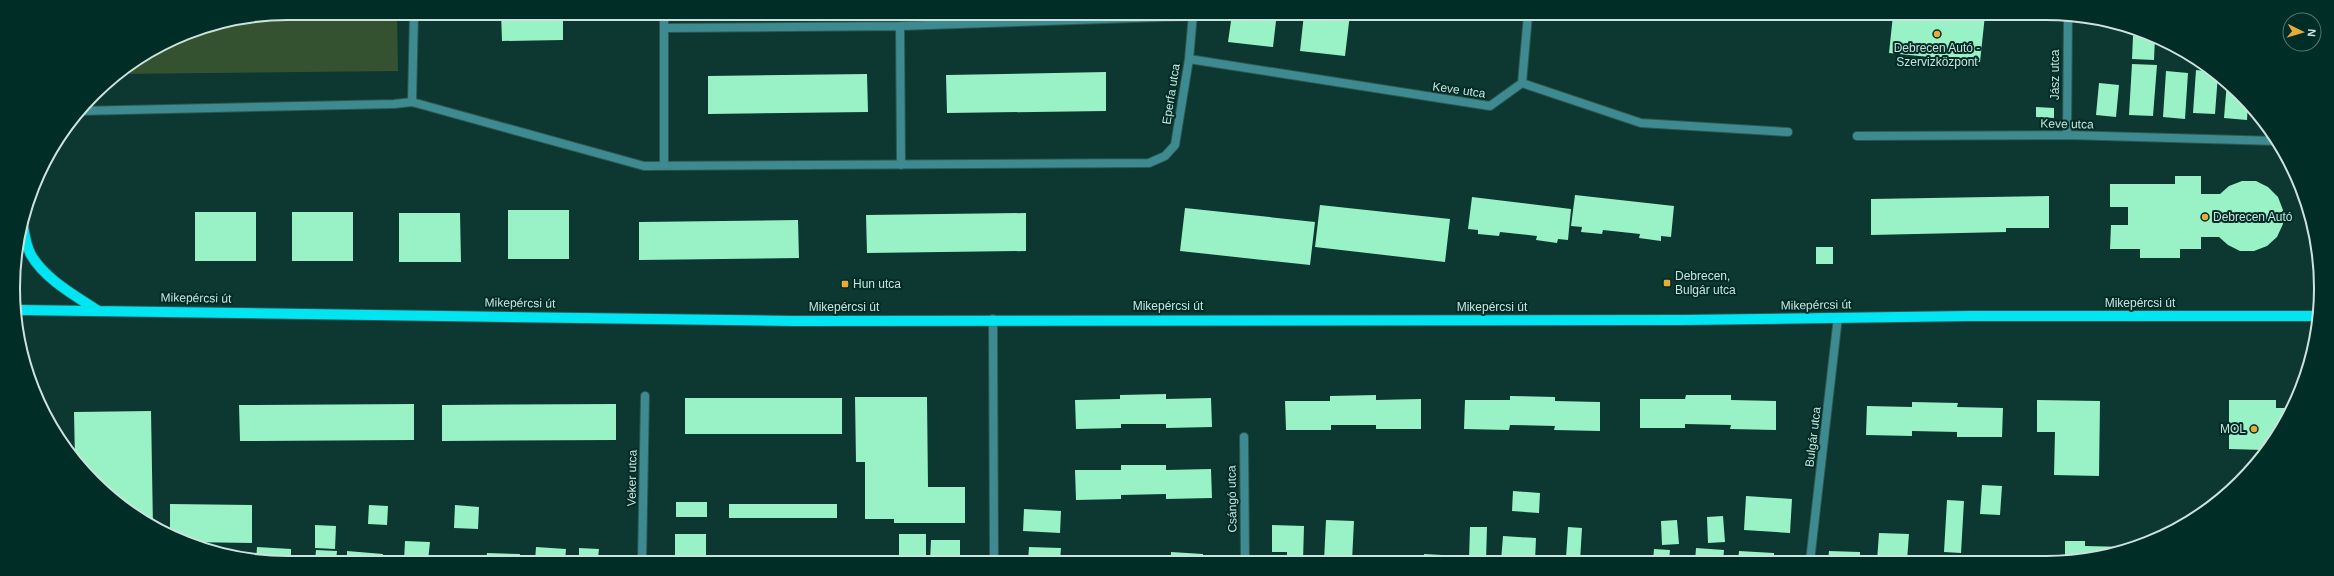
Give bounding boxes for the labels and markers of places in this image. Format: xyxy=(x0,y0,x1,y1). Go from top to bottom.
marker: Debrecen Autó - Szervizközpont xyxy=(1932,29,1942,39)
place label: Debrecen Autó - Szervizközpont xyxy=(1894,41,1980,69)
place label: Debrecen Autó xyxy=(2213,210,2293,224)
marker: Debrecen Autó xyxy=(2200,212,2210,222)
place label: Debrecen, Bulgár utca xyxy=(1675,269,1736,297)
place label: Hun utca xyxy=(853,277,901,291)
marker: Debrecen, Bulgár utca xyxy=(1662,278,1672,288)
marker: Hun utca xyxy=(840,279,850,289)
place label: MOL xyxy=(2220,422,2246,436)
marker: MOL xyxy=(2249,424,2259,434)

